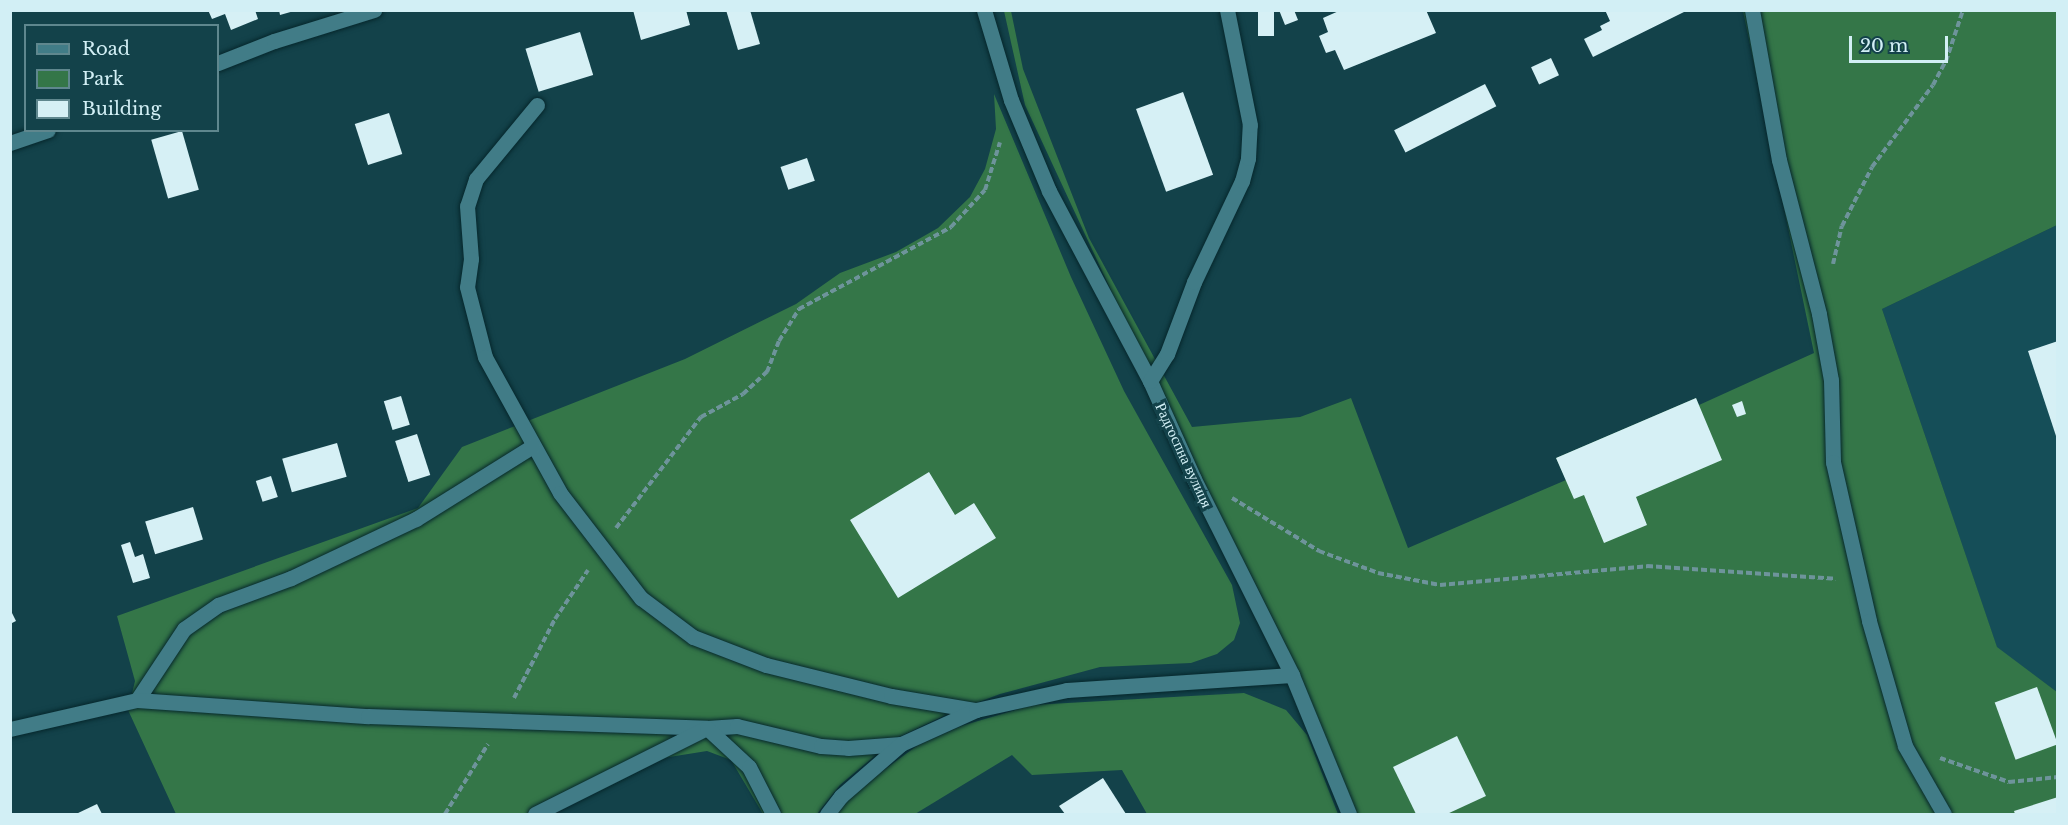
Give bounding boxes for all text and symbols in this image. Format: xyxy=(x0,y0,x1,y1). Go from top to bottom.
legend xyxy=(24,24,219,132)
scale bar xyxy=(1852,24,1951,62)
text: 20 m xyxy=(1860,35,1908,57)
text: Road xyxy=(82,38,130,60)
text: Park xyxy=(82,68,124,90)
text: Building xyxy=(82,98,161,120)
street label: Радгоспна вулиця xyxy=(1152,400,1216,510)

